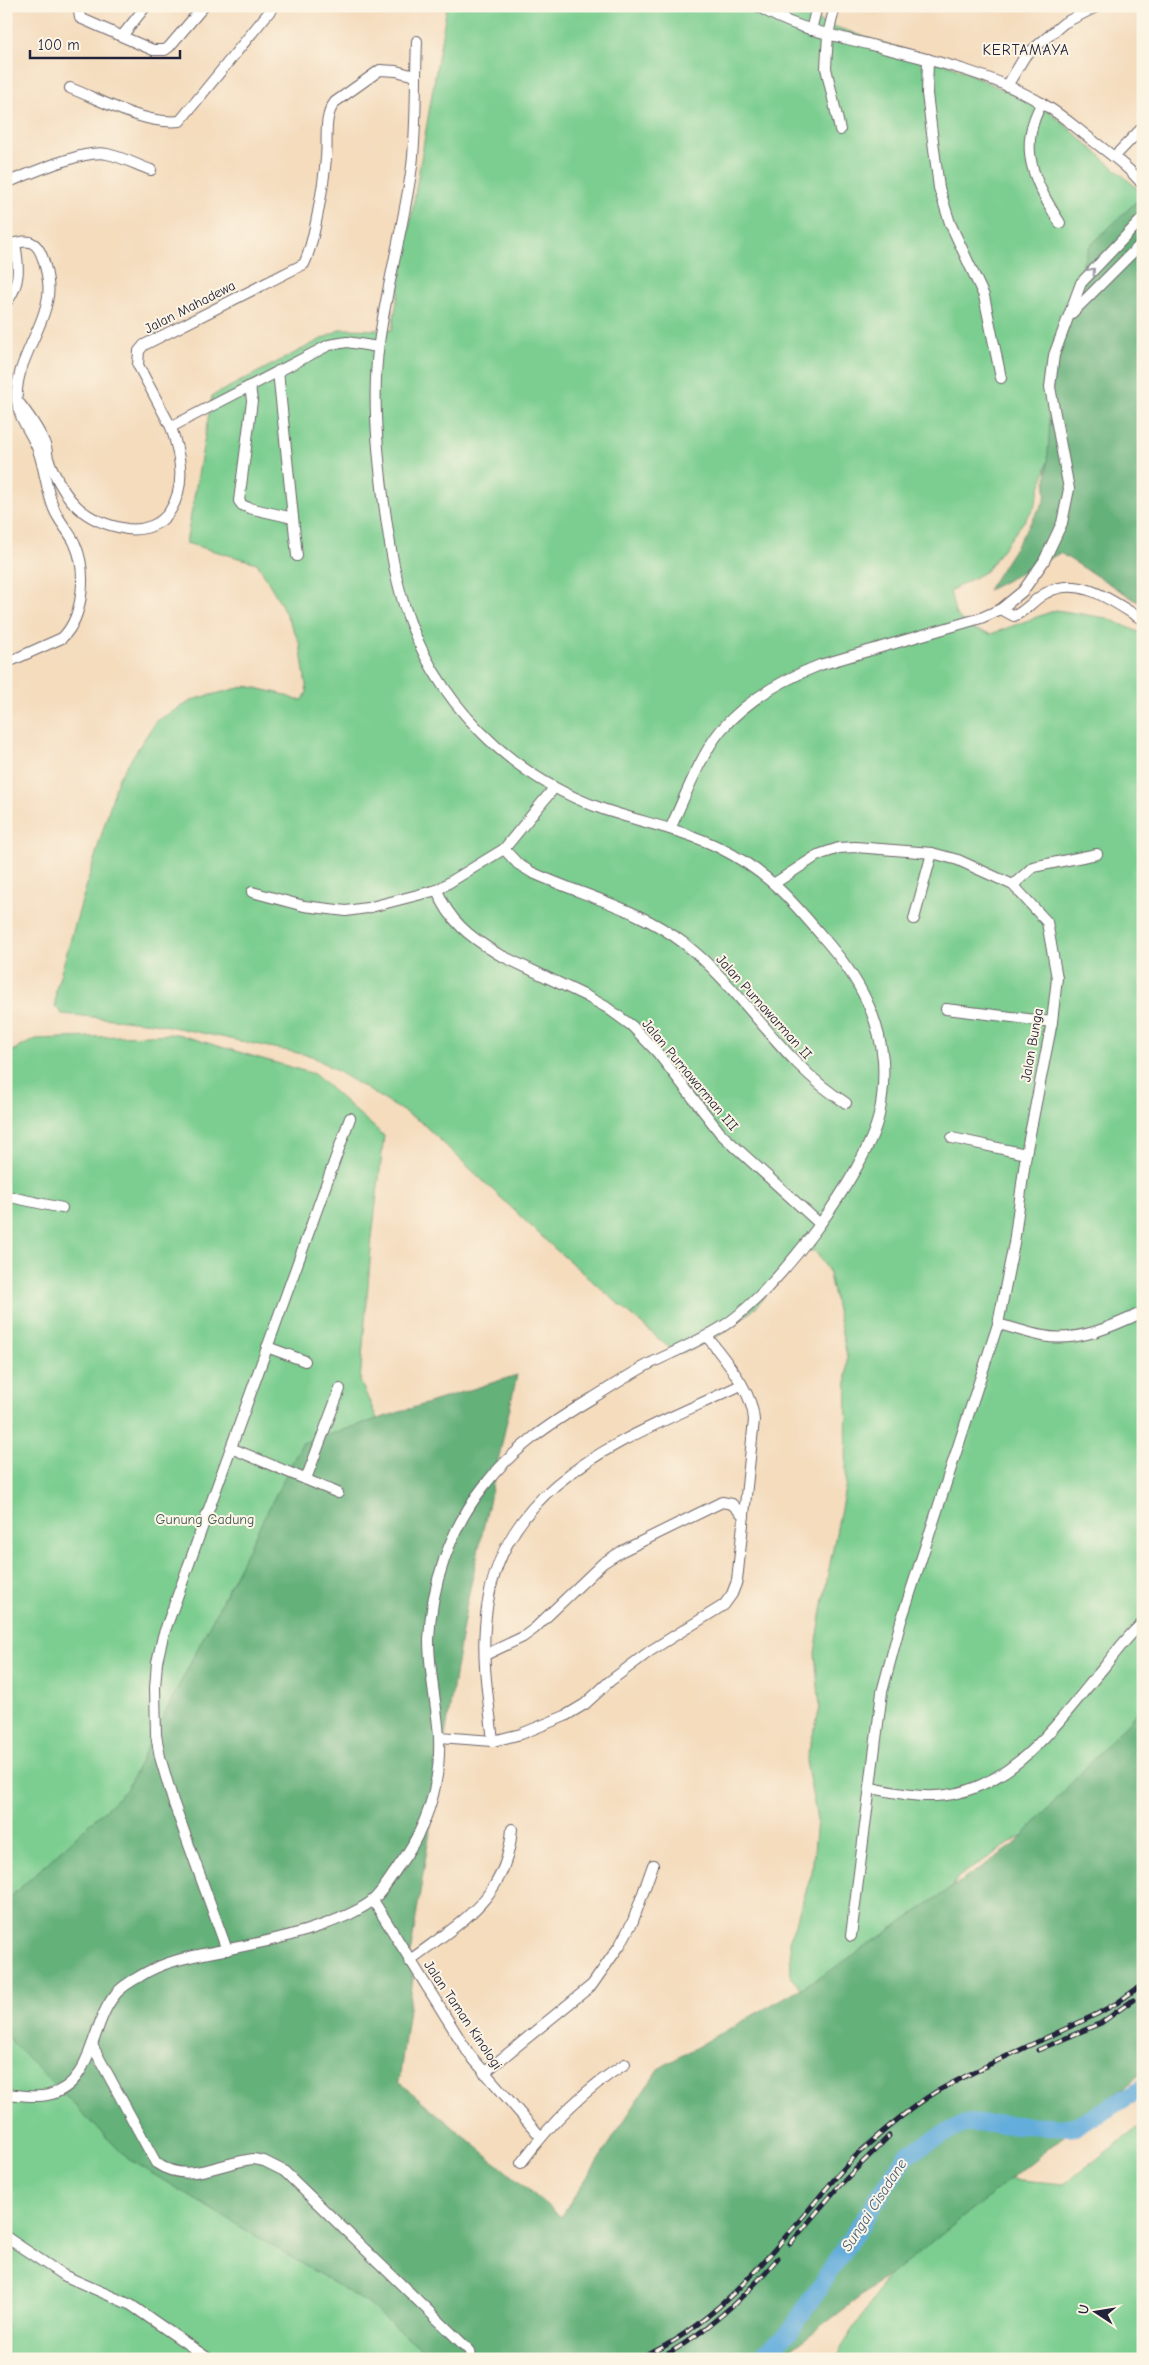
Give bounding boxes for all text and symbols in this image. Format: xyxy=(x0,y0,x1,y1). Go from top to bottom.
scale bar xyxy=(30,28,180,60)
text: 100 m xyxy=(38,36,80,54)
district label: KERTAMAYA xyxy=(982,41,1070,59)
one-way arrow xyxy=(1086,267,1095,276)
street label: Jalan Mahadewa xyxy=(142,277,238,337)
street label: Jalan Purnawarman II xyxy=(713,951,815,1063)
street label: Jalan Bunga xyxy=(1017,1007,1047,1083)
street label: Jalan Purnawarman III xyxy=(638,1016,742,1134)
park label: Gunung Gadung xyxy=(156,1511,254,1528)
street label: Jalan Taman Kinologi xyxy=(420,1957,506,2073)
water label: Sungai Cisadane xyxy=(837,2155,911,2255)
north arrow xyxy=(1072,2288,1122,2338)
text: U xyxy=(1074,2303,1093,2316)

